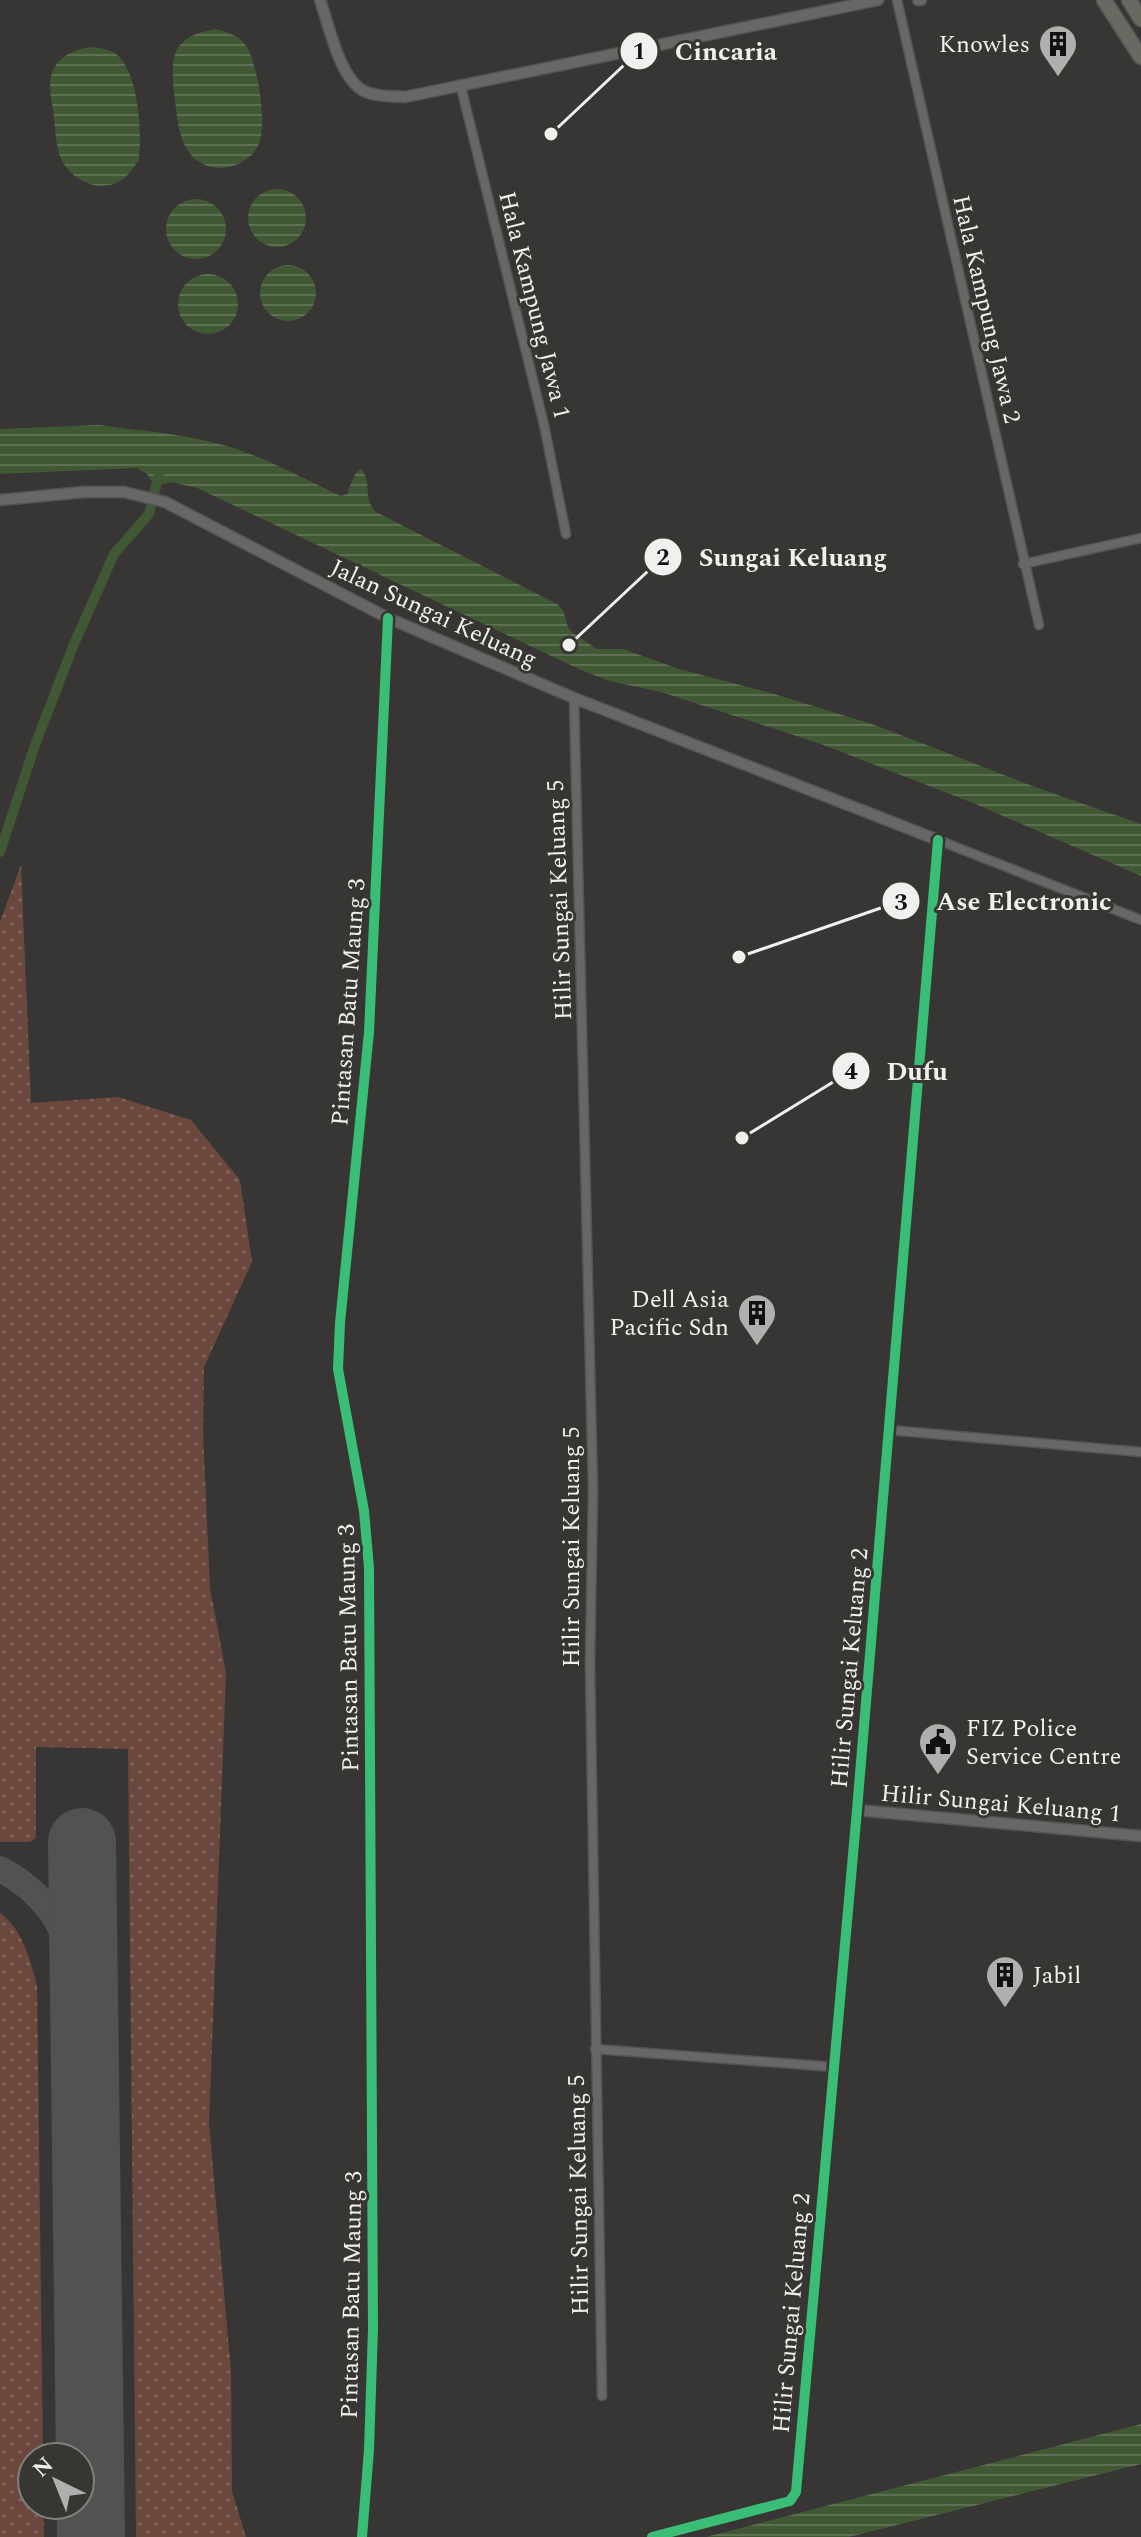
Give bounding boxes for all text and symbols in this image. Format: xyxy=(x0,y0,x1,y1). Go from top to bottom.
building icon: Knowles xyxy=(1037,23,1079,78)
callout: Cincaria xyxy=(619,26,793,76)
place label: Knowles xyxy=(939,27,1030,63)
text: Cincaria xyxy=(675,32,778,72)
text: 1 xyxy=(632,34,646,70)
street label: Hala Kampung Jawa 1 xyxy=(488,188,580,423)
street label: Hala Kampung Jawa 2 xyxy=(942,192,1030,427)
callout: Sungai Keluang xyxy=(643,532,903,582)
text: Sungai Keluang xyxy=(699,538,887,578)
text: 2 xyxy=(656,540,670,576)
street label: Jalan Sungai Keluang xyxy=(324,550,543,678)
street label: Hilir Sungai Keluang 5 xyxy=(538,779,582,1021)
callout: Ase Electronic xyxy=(881,876,1128,926)
street label: Pintasan Batu Maung 3 xyxy=(322,877,376,1127)
text: Ase Electronic xyxy=(936,882,1112,922)
text: 3 xyxy=(894,885,908,921)
callout: Dufu xyxy=(831,1046,964,1096)
text: Dufu xyxy=(886,1052,948,1092)
text: 4 xyxy=(844,1054,858,1090)
place label: Dell Asia Pacific Sdn xyxy=(610,1282,729,1346)
building icon: Dell Asia Pacific Sdn xyxy=(736,1292,778,1347)
street label: Hilir Sungai Keluang 5 xyxy=(554,1427,590,1667)
street label: Pintasan Batu Maung 3 xyxy=(329,1524,369,1772)
street label: Hilir Sungai Keluang 2 xyxy=(822,1547,878,1790)
place label: FIZ Police Service Centre xyxy=(966,1711,1121,1775)
public building icon: FIZ Police Service Centre xyxy=(917,1721,959,1776)
street label: Hilir Sungai Keluang 1 xyxy=(879,1776,1122,1832)
building icon: Jabil xyxy=(984,1954,1026,2009)
place label: Jabil xyxy=(1033,1958,1081,1994)
street label: Hilir Sungai Keluang 5 xyxy=(559,2074,599,2316)
street label: Pintasan Batu Maung 3 xyxy=(332,2171,372,2419)
street label: Hilir Sungai Keluang 2 xyxy=(764,2192,820,2435)
north arrow xyxy=(16,2441,96,2521)
text: N xyxy=(26,2449,61,2486)

